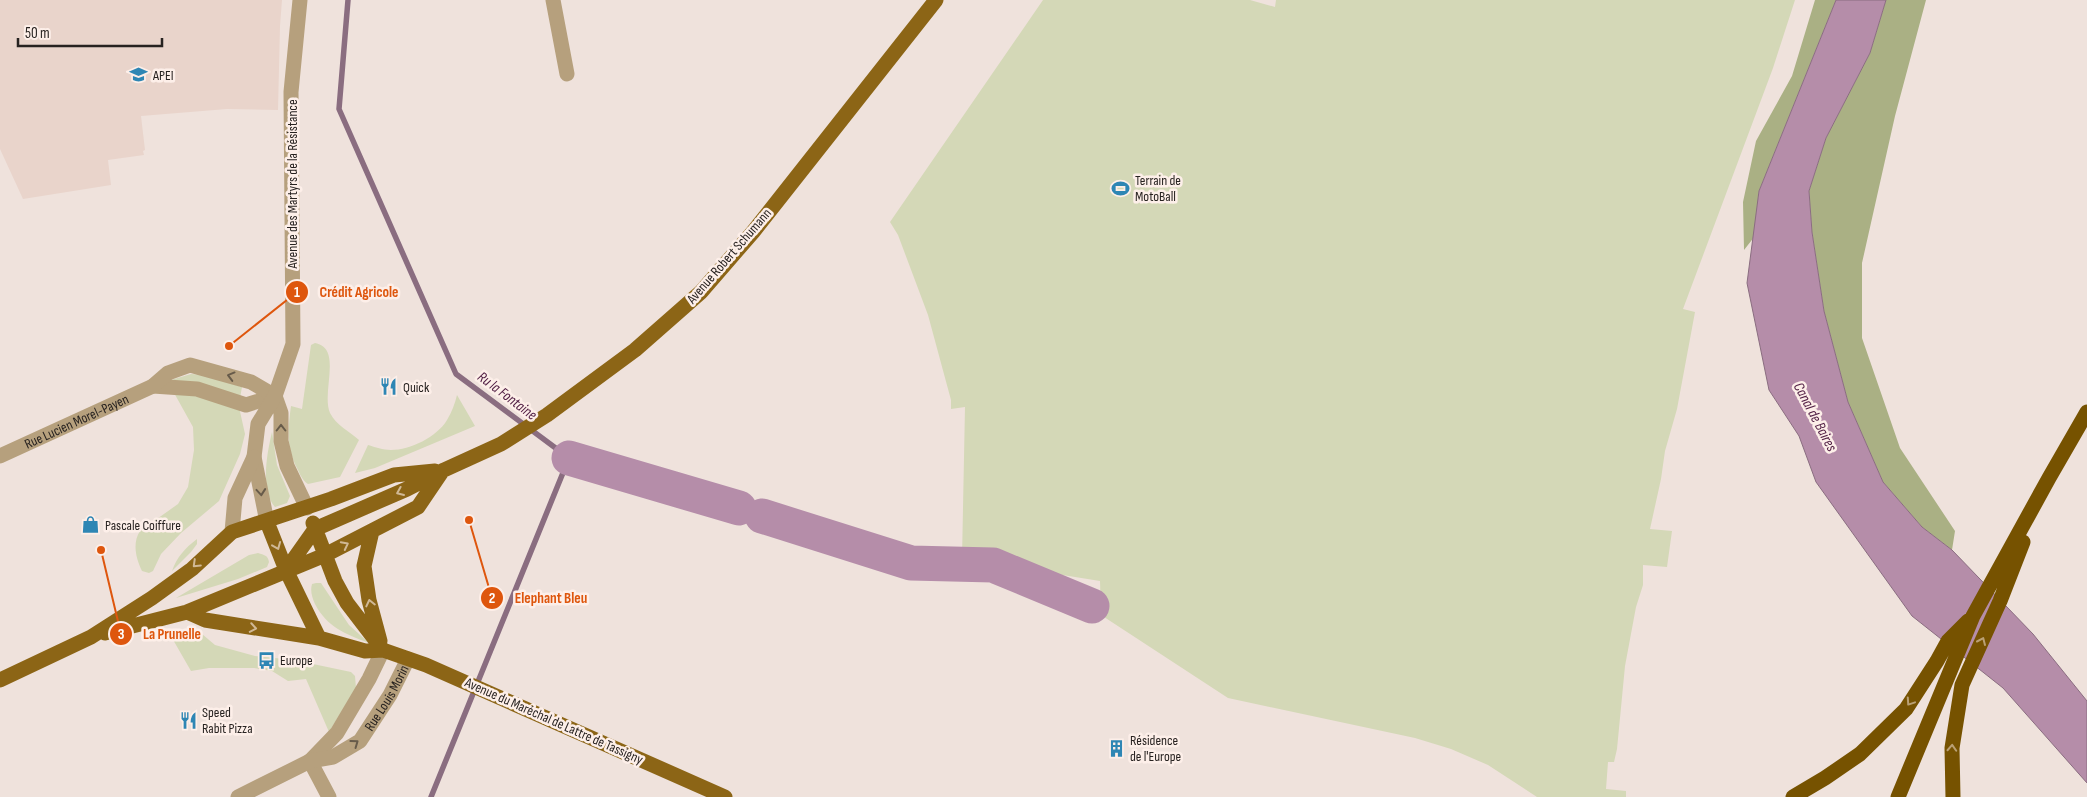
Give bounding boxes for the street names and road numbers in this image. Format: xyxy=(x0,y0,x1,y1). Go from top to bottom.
street label: Avenue des Martyrs de la Résistance xyxy=(284,99,301,270)
street label: Avenue Robert Schumann xyxy=(682,205,775,308)
street label: Rue Lucien Morel-Payen xyxy=(22,390,131,452)
street label: Rue Louis Morin xyxy=(361,662,412,734)
street label: Avenue du Maréchal de Lattre de Tassigny xyxy=(461,674,646,768)

